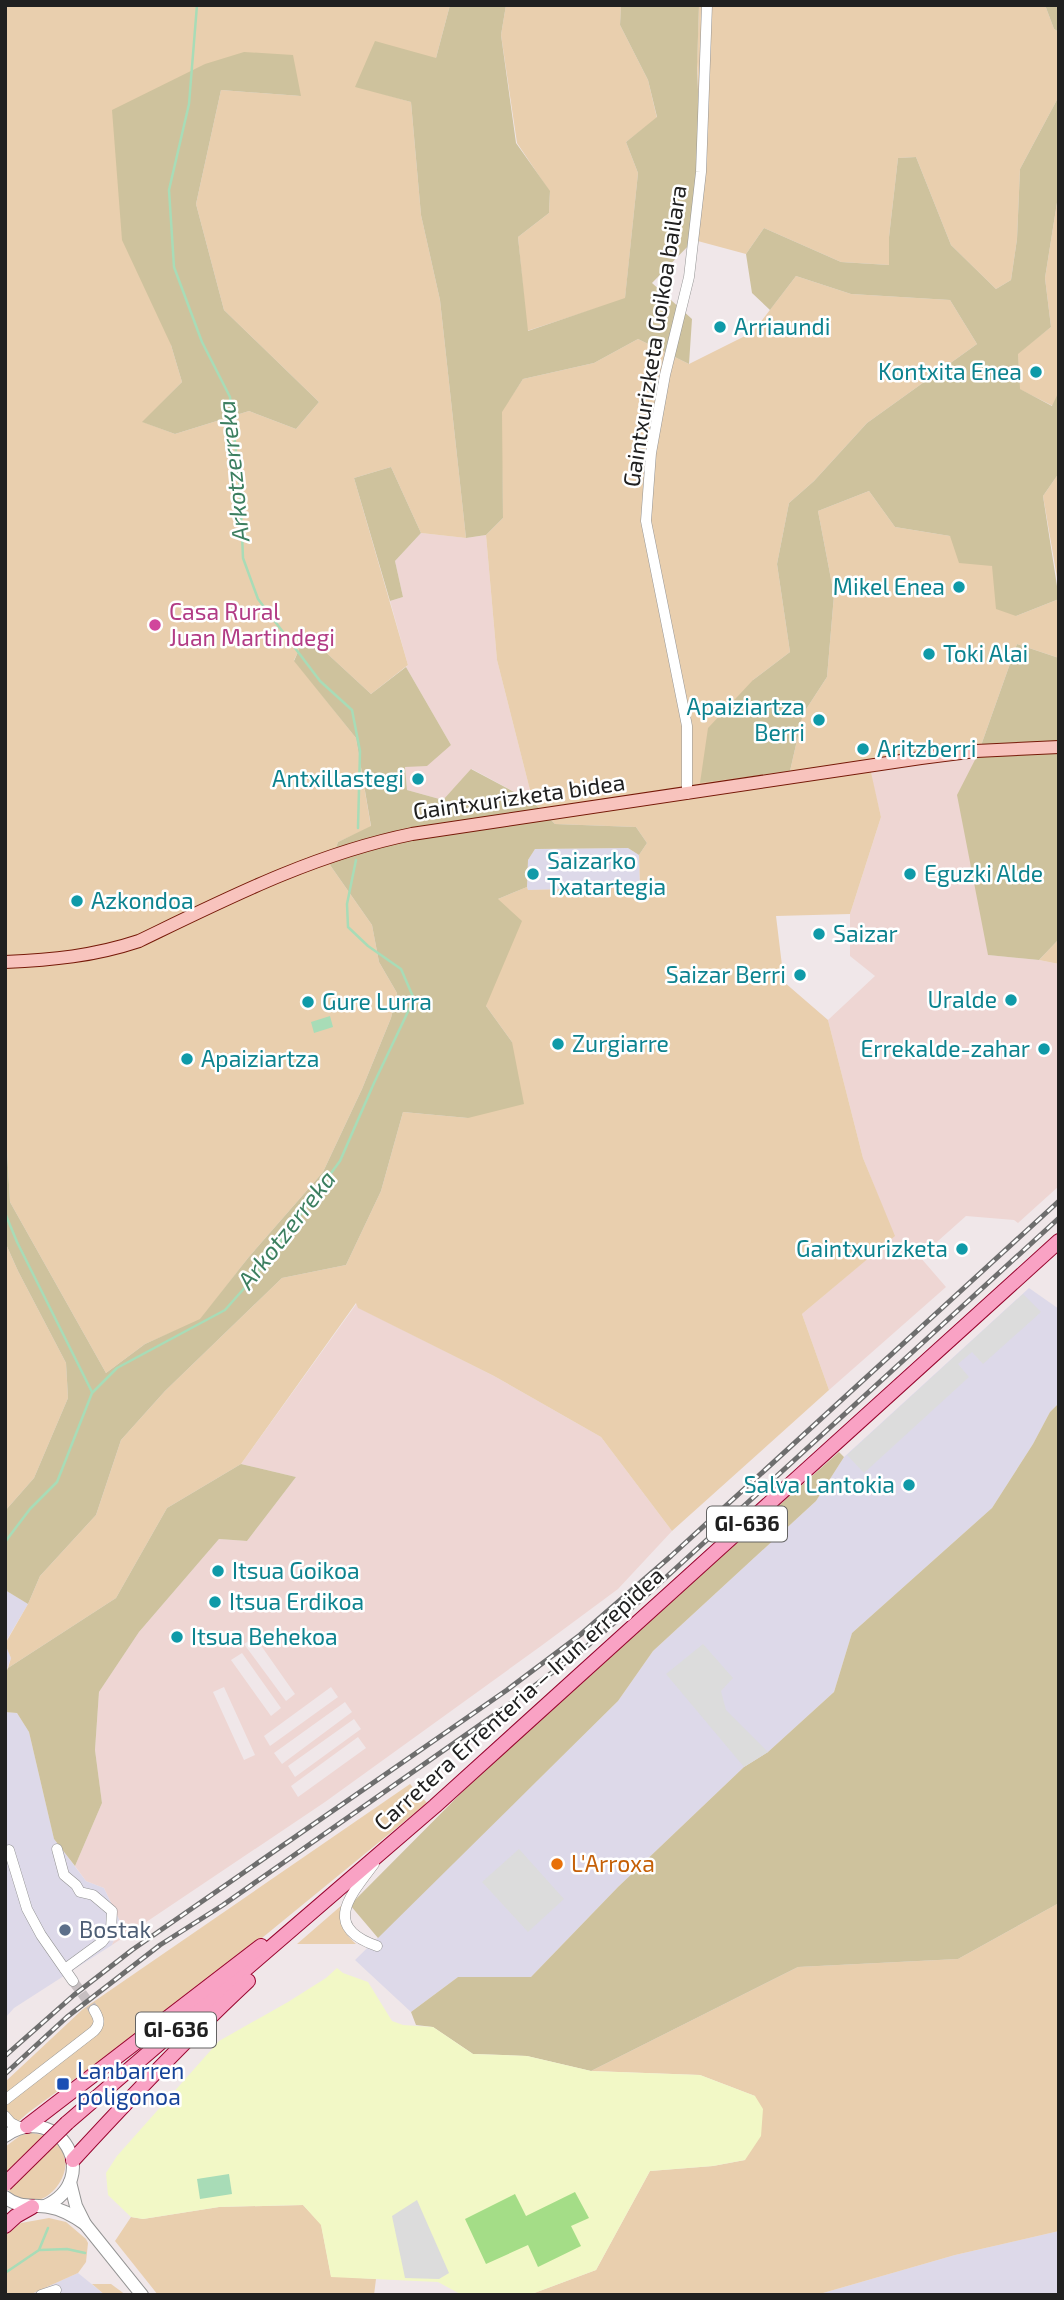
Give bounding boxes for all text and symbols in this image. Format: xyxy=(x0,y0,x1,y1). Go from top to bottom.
street label: Gaintxurizketa Goikoa bailara xyxy=(616,183,692,489)
place label: Arriaundi xyxy=(734,312,830,340)
marker: Arriaundi xyxy=(712,319,728,335)
place label: Kontxita Enea xyxy=(878,357,1022,385)
marker: Kontxita Enea xyxy=(1028,364,1044,380)
water label: Arkotzerreka xyxy=(211,399,254,544)
place label: Mikel Enea xyxy=(833,572,945,600)
marker: Mikel Enea xyxy=(951,579,967,595)
place label: Casa Rural Juan Martindegi xyxy=(169,597,335,651)
marker: Casa Rural Juan Martindegi xyxy=(147,617,163,633)
place label: Toki Alai xyxy=(943,639,1028,667)
marker: Toki Alai xyxy=(921,646,937,662)
place label: Apaiziartza Berri xyxy=(687,692,805,746)
marker: Apaiziartza Berri xyxy=(811,712,827,728)
place label: Aritzberri xyxy=(877,734,976,762)
marker: Aritzberri xyxy=(855,741,871,757)
place label: Antxillastegi xyxy=(272,764,404,792)
street label: Gaintxurizketa bidea xyxy=(411,767,627,825)
marker: Antxillastegi xyxy=(410,771,426,787)
place label: Saizarko Txatartegia xyxy=(547,846,666,900)
place label: Eguzki Alde xyxy=(924,859,1043,887)
marker: Saizarko Txatartegia xyxy=(525,866,541,882)
marker: Eguzki Alde xyxy=(902,866,918,882)
place label: Azkondoa xyxy=(91,886,194,914)
marker: Azkondoa xyxy=(69,893,85,909)
place label: Saizar xyxy=(833,919,898,947)
marker: Saizar xyxy=(811,926,827,942)
place label: Saizar Berri xyxy=(666,960,786,988)
marker: Saizar Berri xyxy=(792,967,808,983)
place label: Uralde xyxy=(927,985,997,1013)
place label: Gure Lurra xyxy=(322,987,432,1015)
marker: Uralde xyxy=(1003,992,1019,1008)
marker: Gure Lurra xyxy=(300,994,316,1010)
place label: Zurgiarre xyxy=(572,1029,669,1057)
place label: Errekalde-zahar xyxy=(860,1034,1030,1062)
marker: Zurgiarre xyxy=(550,1036,566,1052)
marker: Errekalde-zahar xyxy=(1036,1041,1052,1057)
place label: Apaiziartza xyxy=(201,1044,319,1072)
marker: Apaiziartza xyxy=(179,1051,195,1067)
water label: Arkotzerreka xyxy=(230,1164,341,1295)
place label: Gaintxurizketa xyxy=(796,1234,948,1262)
marker: Gaintxurizketa xyxy=(954,1241,970,1257)
place label: Salva Lantokia xyxy=(744,1470,895,1498)
marker: Salva Lantokia xyxy=(901,1477,917,1493)
road number: GI-636 xyxy=(707,1506,787,1542)
place label: Itsua Goikoa xyxy=(232,1556,360,1584)
street label: Carretera Errenteria – Irun errepidea xyxy=(368,1561,669,1836)
marker: Itsua Goikoa xyxy=(210,1563,226,1579)
place label: Itsua Erdikoa xyxy=(229,1587,364,1615)
marker: Itsua Erdikoa xyxy=(207,1594,223,1610)
place label: Itsua Behekoa xyxy=(191,1622,338,1650)
marker: Itsua Behekoa xyxy=(169,1629,185,1645)
place label: L'Arroxa xyxy=(571,1849,655,1877)
marker: L'Arroxa xyxy=(549,1856,565,1872)
place label: Bostak xyxy=(79,1915,151,1943)
marker: Bostak xyxy=(57,1922,73,1938)
road number: GI-636 xyxy=(136,2012,216,2048)
place label: Lanbarren poligonoa xyxy=(77,2056,184,2110)
marker: Lanbarren poligonoa xyxy=(55,2076,71,2092)

